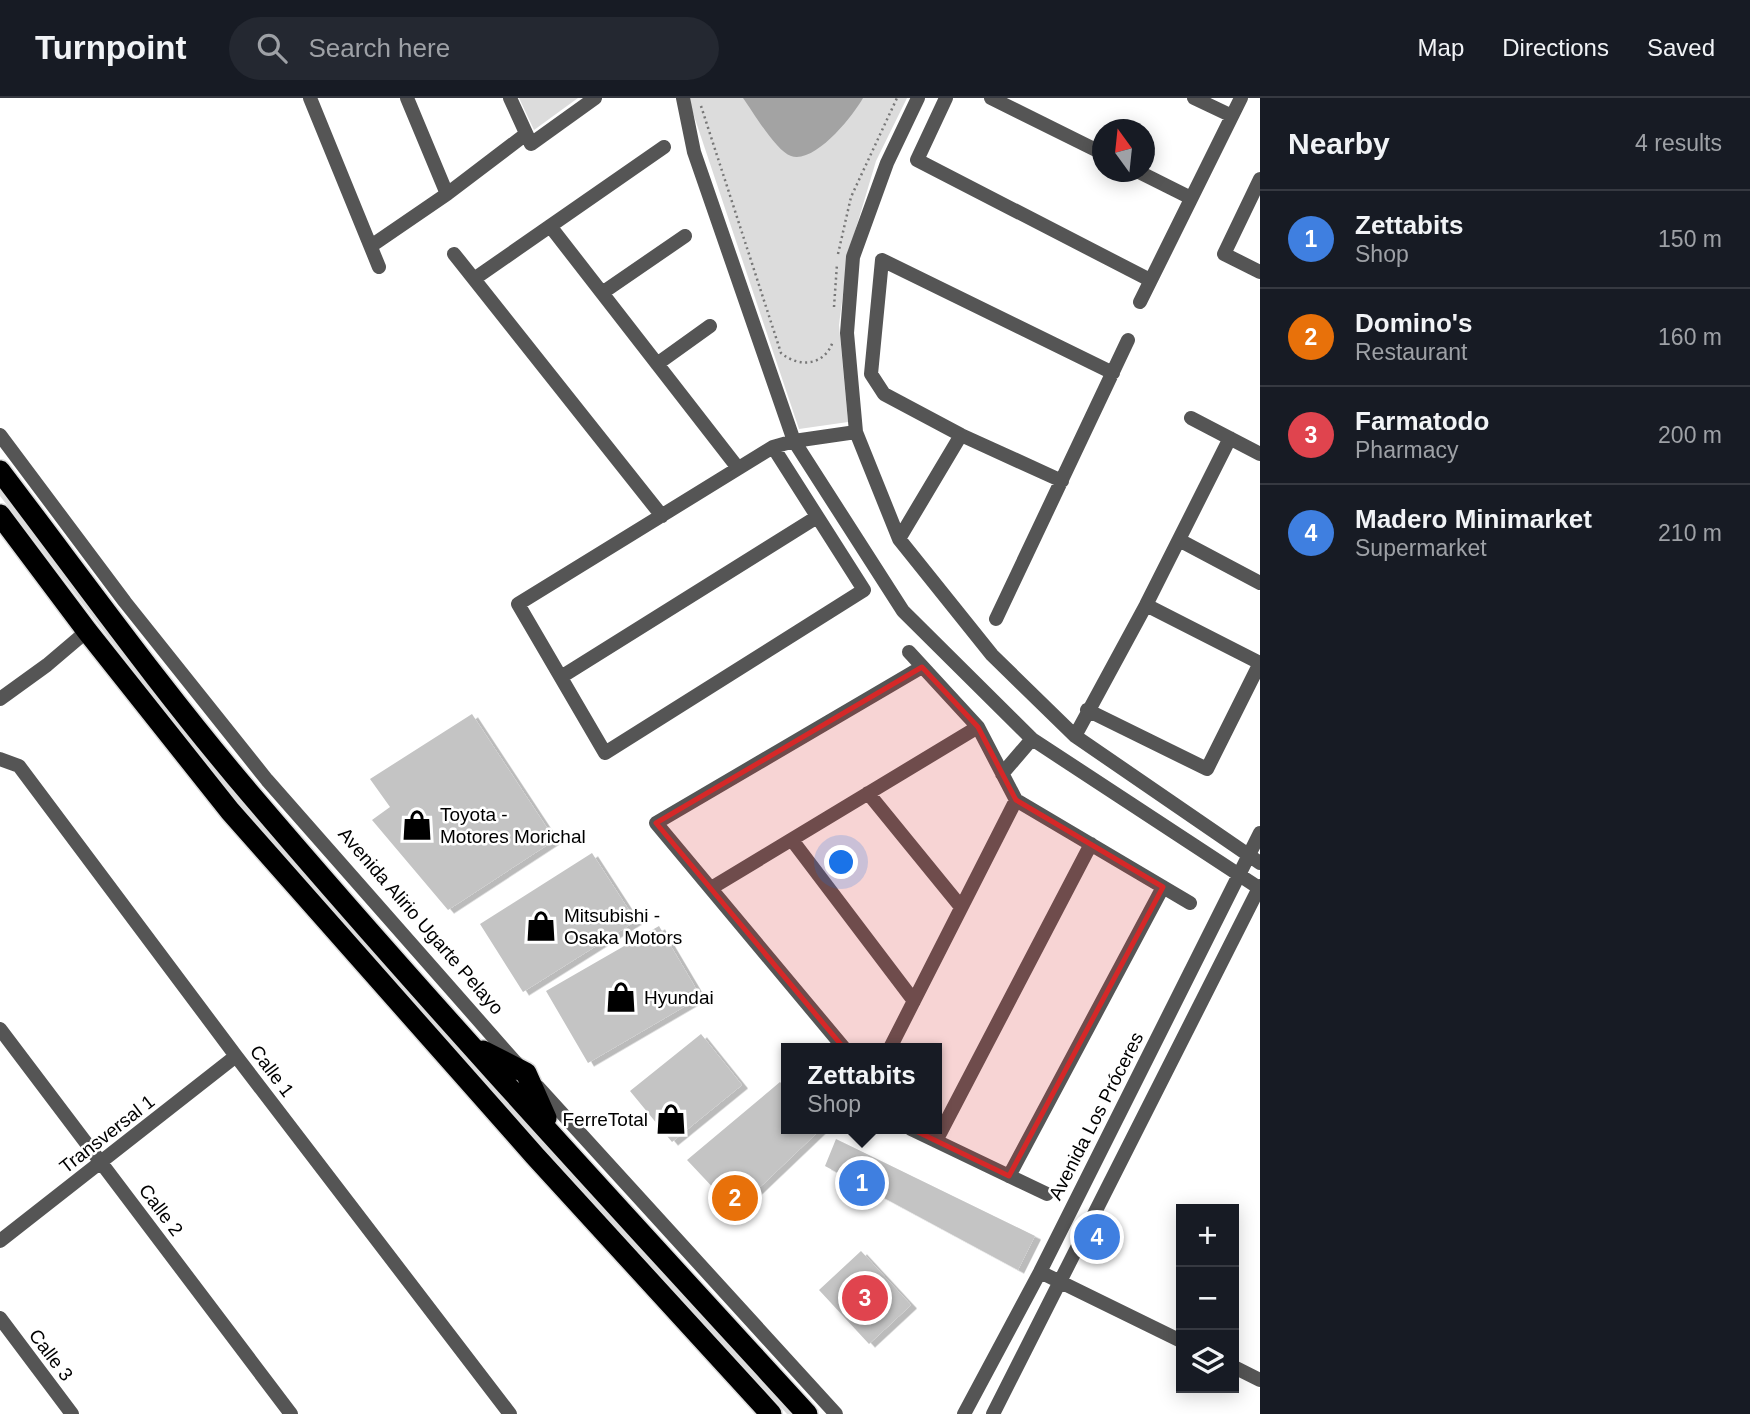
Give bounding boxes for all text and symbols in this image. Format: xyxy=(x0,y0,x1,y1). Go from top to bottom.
search box xyxy=(229,17,719,80)
text: Turnpoint xyxy=(35,29,187,66)
icon: search xyxy=(253,29,291,67)
text: Search here xyxy=(309,33,450,63)
text: Map xyxy=(1418,34,1464,61)
text: Directions xyxy=(1502,34,1609,61)
text: Saved xyxy=(1647,34,1715,61)
north arrow xyxy=(1092,119,1155,182)
text: Nearby xyxy=(1288,127,1390,160)
text: 4 results xyxy=(1635,130,1722,156)
text: Zettabits xyxy=(1355,210,1463,240)
text: 1 xyxy=(1305,226,1317,252)
text: 150 m xyxy=(1658,226,1722,252)
text: Shop xyxy=(1355,241,1409,267)
text: Domino's xyxy=(1355,308,1472,338)
text: 2 xyxy=(1305,324,1317,350)
text: 160 m xyxy=(1658,324,1722,350)
text: Restaurant xyxy=(1355,339,1468,365)
text: Farmatodo xyxy=(1355,406,1489,436)
text: 3 xyxy=(1305,422,1317,448)
text: 200 m xyxy=(1658,422,1722,448)
text: Pharmacy xyxy=(1355,437,1459,463)
text: Madero Minimarket xyxy=(1355,504,1592,534)
text: 4 xyxy=(1305,520,1317,546)
text: 210 m xyxy=(1658,520,1722,546)
text: Supermarket xyxy=(1355,535,1487,561)
place label: Toyota - Motores Morichal xyxy=(440,804,586,847)
shop icon: Toyota - Motores Morichal xyxy=(400,808,434,842)
street label: Avenida Alirio Ugarte Pelayo xyxy=(334,823,508,1019)
your location xyxy=(824,845,858,879)
place label: Mitsubishi - Osaka Motors xyxy=(564,905,682,948)
shop icon: Mitsubishi - Osaka Motors xyxy=(524,909,558,943)
shop icon: Hyundai xyxy=(604,980,638,1014)
place label: Hyundai xyxy=(644,987,714,1008)
street label: Avenida Los Próceres xyxy=(1045,1029,1147,1203)
street label: Calle 1 xyxy=(246,1041,298,1101)
popup xyxy=(781,1043,942,1134)
text: Zettabits xyxy=(807,1060,916,1090)
street label: Transversal 1 xyxy=(55,1091,159,1177)
text: Shop xyxy=(807,1091,861,1117)
shop icon: FerreTotal xyxy=(654,1102,688,1136)
place label: FerreTotal xyxy=(562,1109,648,1130)
pin: 1 xyxy=(839,1157,885,1209)
pin: 2 xyxy=(712,1172,758,1224)
street label: Calle 2 xyxy=(135,1180,187,1240)
map controls xyxy=(1176,1204,1239,1393)
button: + xyxy=(1176,1204,1239,1267)
pin: 4 xyxy=(1074,1211,1120,1263)
button: − xyxy=(1176,1267,1239,1330)
pin: 3 xyxy=(842,1272,888,1324)
street label: Calle 3 xyxy=(25,1325,77,1385)
button: layers xyxy=(1176,1330,1239,1393)

